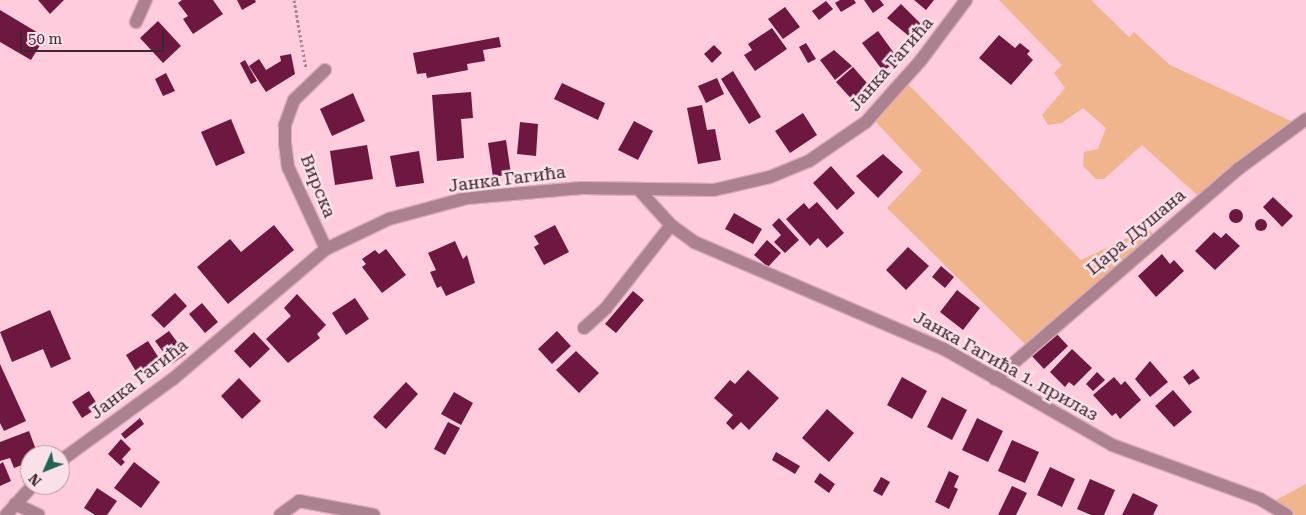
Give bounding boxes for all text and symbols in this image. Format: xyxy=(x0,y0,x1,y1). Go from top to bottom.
street label: Јанка Гагића xyxy=(844,12,938,116)
scale bar xyxy=(22,20,166,52)
text: 50 m xyxy=(28,30,62,48)
street label: Вирска xyxy=(296,151,340,221)
street label: Јанка Гагића xyxy=(447,161,567,197)
street label: Цара Душана xyxy=(1082,184,1190,280)
street label: Јанка Гагића 1. прилаз xyxy=(910,306,1102,426)
street label: Јанка Гагића xyxy=(86,334,192,424)
north arrow xyxy=(20,445,70,495)
text: N xyxy=(25,470,44,489)

